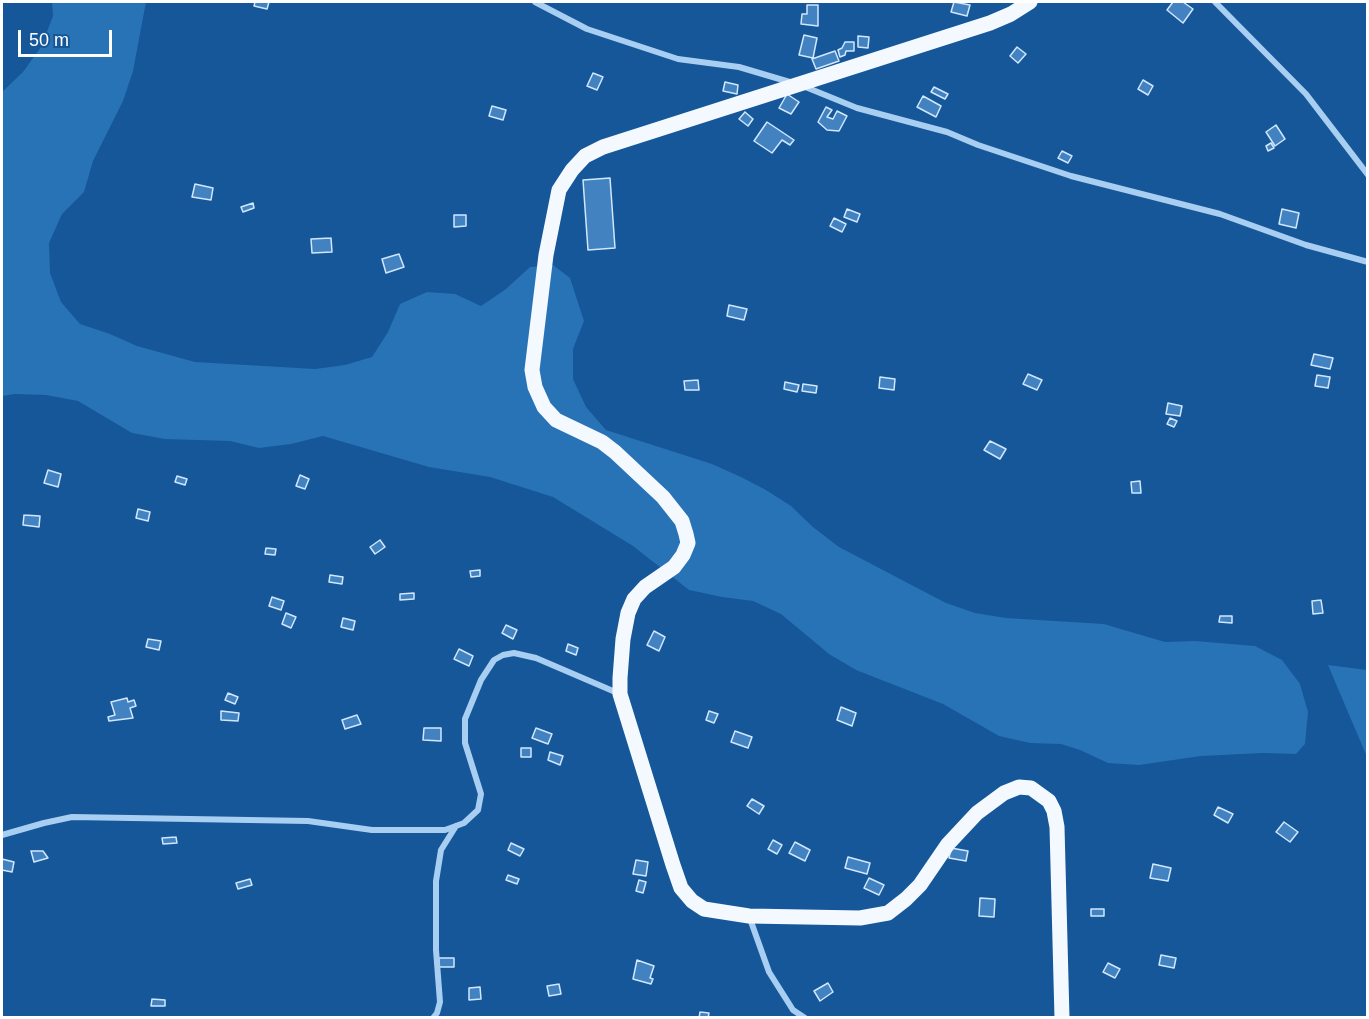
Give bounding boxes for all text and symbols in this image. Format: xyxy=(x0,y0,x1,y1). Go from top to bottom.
scale bar xyxy=(21,18,116,56)
text: 50 m xyxy=(29,30,69,50)

